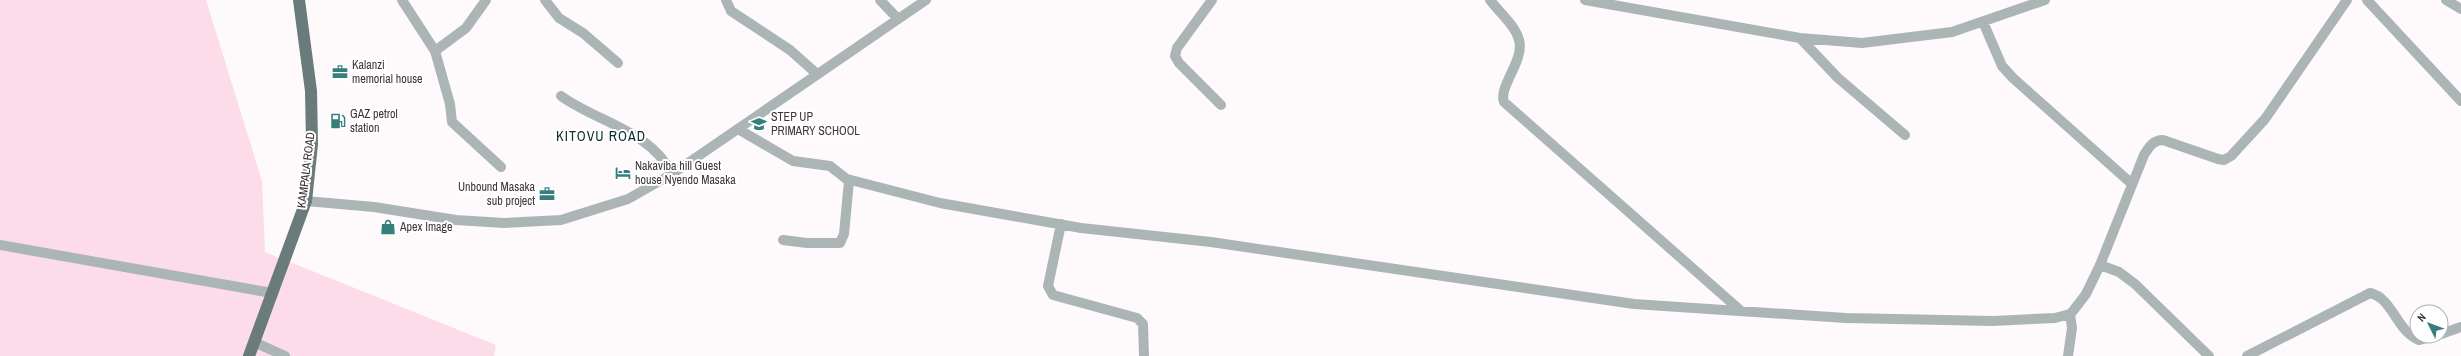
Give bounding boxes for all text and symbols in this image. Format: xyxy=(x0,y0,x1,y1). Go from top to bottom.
place label: Kalanzi memorial house xyxy=(352,57,423,87)
office icon: Kalanzi memorial house xyxy=(331,63,349,81)
place label: GAZ petrol station xyxy=(350,106,398,136)
place label: STEP UP PRIMARY SCHOOL xyxy=(771,109,860,139)
fuel station icon: GAZ petrol station xyxy=(329,112,347,130)
school or university icon: STEP UP PRIMARY SCHOOL xyxy=(750,115,768,133)
district label: KITOVU ROAD xyxy=(556,127,646,145)
street label: KAMPALA ROAD xyxy=(293,131,319,209)
place label: Nakaviba hill Guest house Nyendo Masaka xyxy=(635,158,736,188)
hotel icon: Nakaviba hill Guest house Nyendo Masaka xyxy=(614,164,632,182)
place label: Unbound Masaka sub project xyxy=(458,179,536,209)
office icon: Unbound Masaka sub project xyxy=(538,185,556,203)
shop icon: Apex Image xyxy=(379,218,397,236)
place label: Apex Image xyxy=(399,219,453,235)
north arrow xyxy=(2409,304,2449,344)
text: N xyxy=(2414,310,2429,324)

